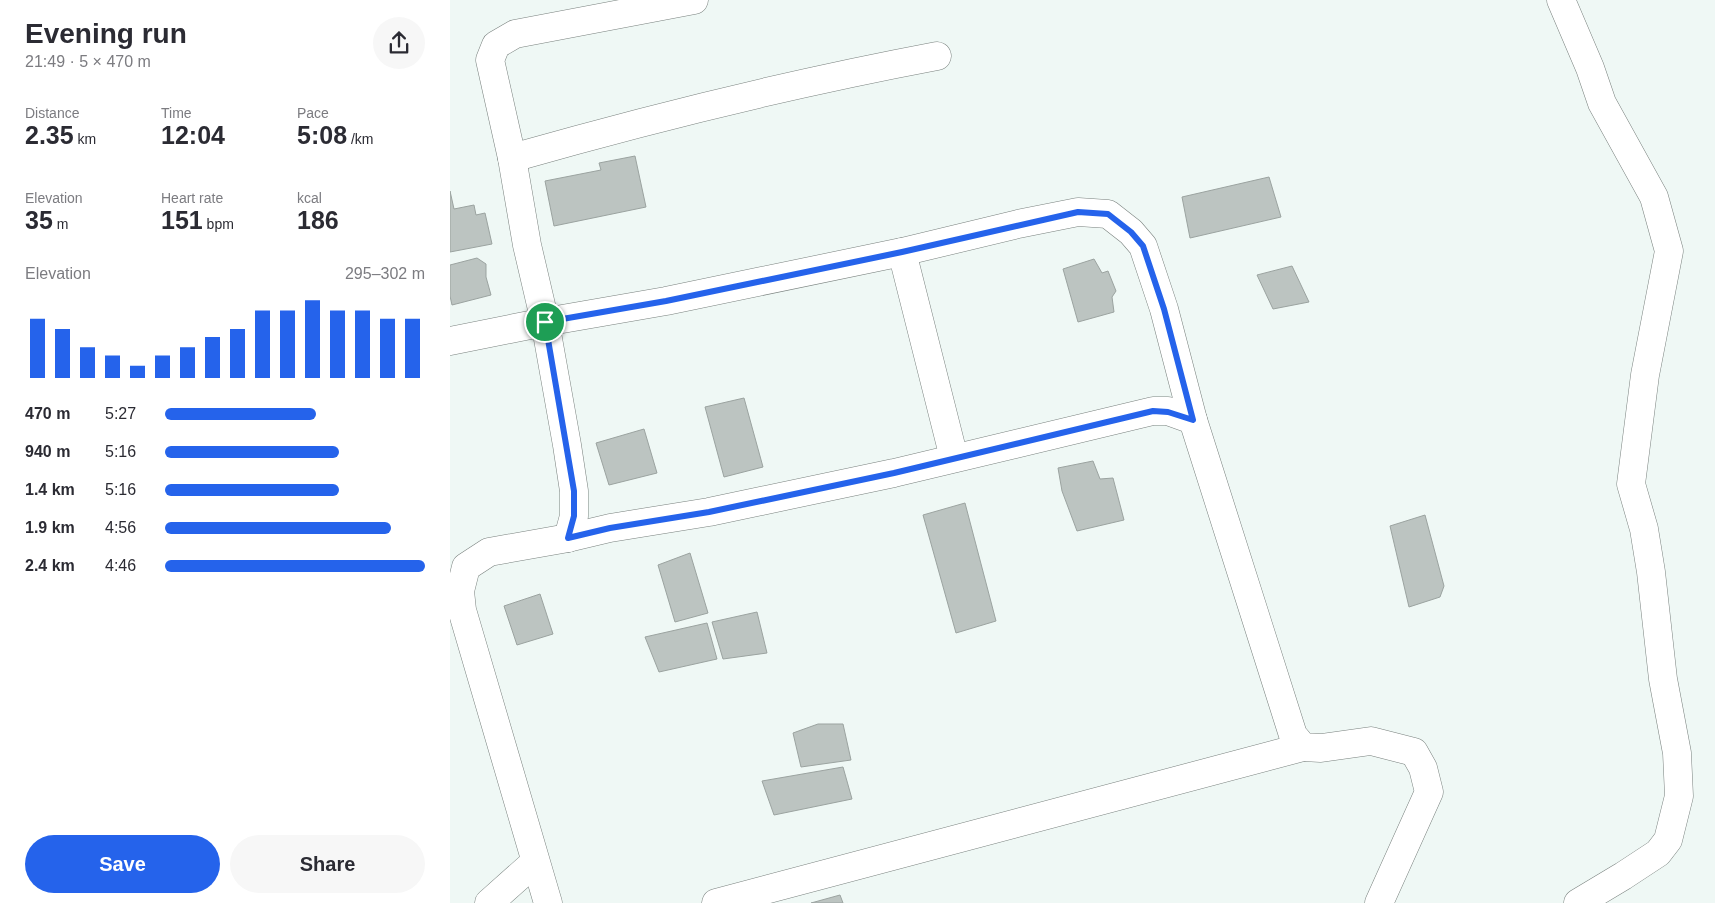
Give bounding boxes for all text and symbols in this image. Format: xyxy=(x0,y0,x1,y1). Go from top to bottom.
button: share xyxy=(373,17,425,69)
text: Evening run xyxy=(25,18,187,49)
text: 21:49 · 5 × 470 m xyxy=(25,53,151,70)
text: Distance xyxy=(25,105,79,121)
text: Time xyxy=(161,105,192,121)
text: Pace xyxy=(297,105,329,121)
text: 2.35 xyxy=(25,121,74,149)
text: 12:04 xyxy=(161,121,225,149)
text: 5:08 xyxy=(297,121,347,149)
text: km xyxy=(74,131,96,147)
text: /km xyxy=(347,131,374,147)
text: Elevation xyxy=(25,190,83,206)
text: Heart rate xyxy=(161,190,223,206)
text: kcal xyxy=(297,190,322,206)
text: 35 xyxy=(25,206,53,234)
text: 151 xyxy=(161,206,203,234)
text: 186 xyxy=(297,206,339,234)
text: m xyxy=(53,216,68,232)
text: bpm xyxy=(203,216,234,232)
text: Elevation xyxy=(25,265,91,282)
text: 295–302 m xyxy=(345,265,425,282)
pin xyxy=(524,301,566,343)
icon: arrive xyxy=(531,308,559,336)
text: 470 m xyxy=(25,405,70,422)
text: 5:27 xyxy=(105,405,136,422)
text: 940 m xyxy=(25,443,70,460)
text: 5:16 xyxy=(105,443,136,460)
text: 1.4 km xyxy=(25,481,75,498)
text: 5:16 xyxy=(105,481,136,498)
text: 1.9 km xyxy=(25,519,75,536)
text: 4:56 xyxy=(105,519,136,536)
text: 2.4 km xyxy=(25,557,75,574)
text: 4:46 xyxy=(105,557,136,574)
button: Save xyxy=(25,835,220,893)
button: Share xyxy=(230,835,425,893)

